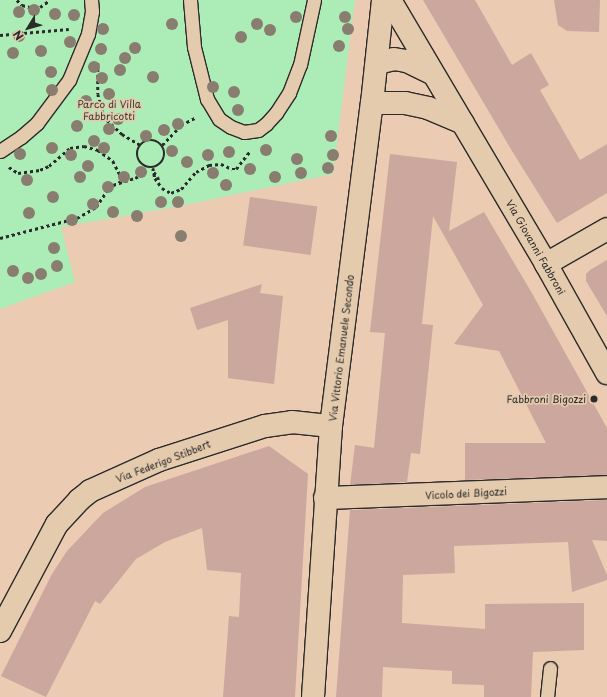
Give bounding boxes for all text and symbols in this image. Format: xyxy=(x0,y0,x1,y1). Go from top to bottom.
north arrow xyxy=(8,8,48,48)
text: N xyxy=(9,27,27,44)
park label: Parco di Villa Fabbricotti xyxy=(77,97,141,120)
street label: Via Giovanni Fabbroni xyxy=(504,197,568,297)
street label: Via Vittorio Emanuele Secondo xyxy=(326,274,356,422)
place label: Fabbroni Bigozzi xyxy=(507,393,586,405)
marker: Fabbroni Bigozzi xyxy=(589,394,599,404)
street label: Via Federigo Stibbert xyxy=(114,437,212,485)
street label: Vicolo dei Bigozzi xyxy=(424,485,508,501)

